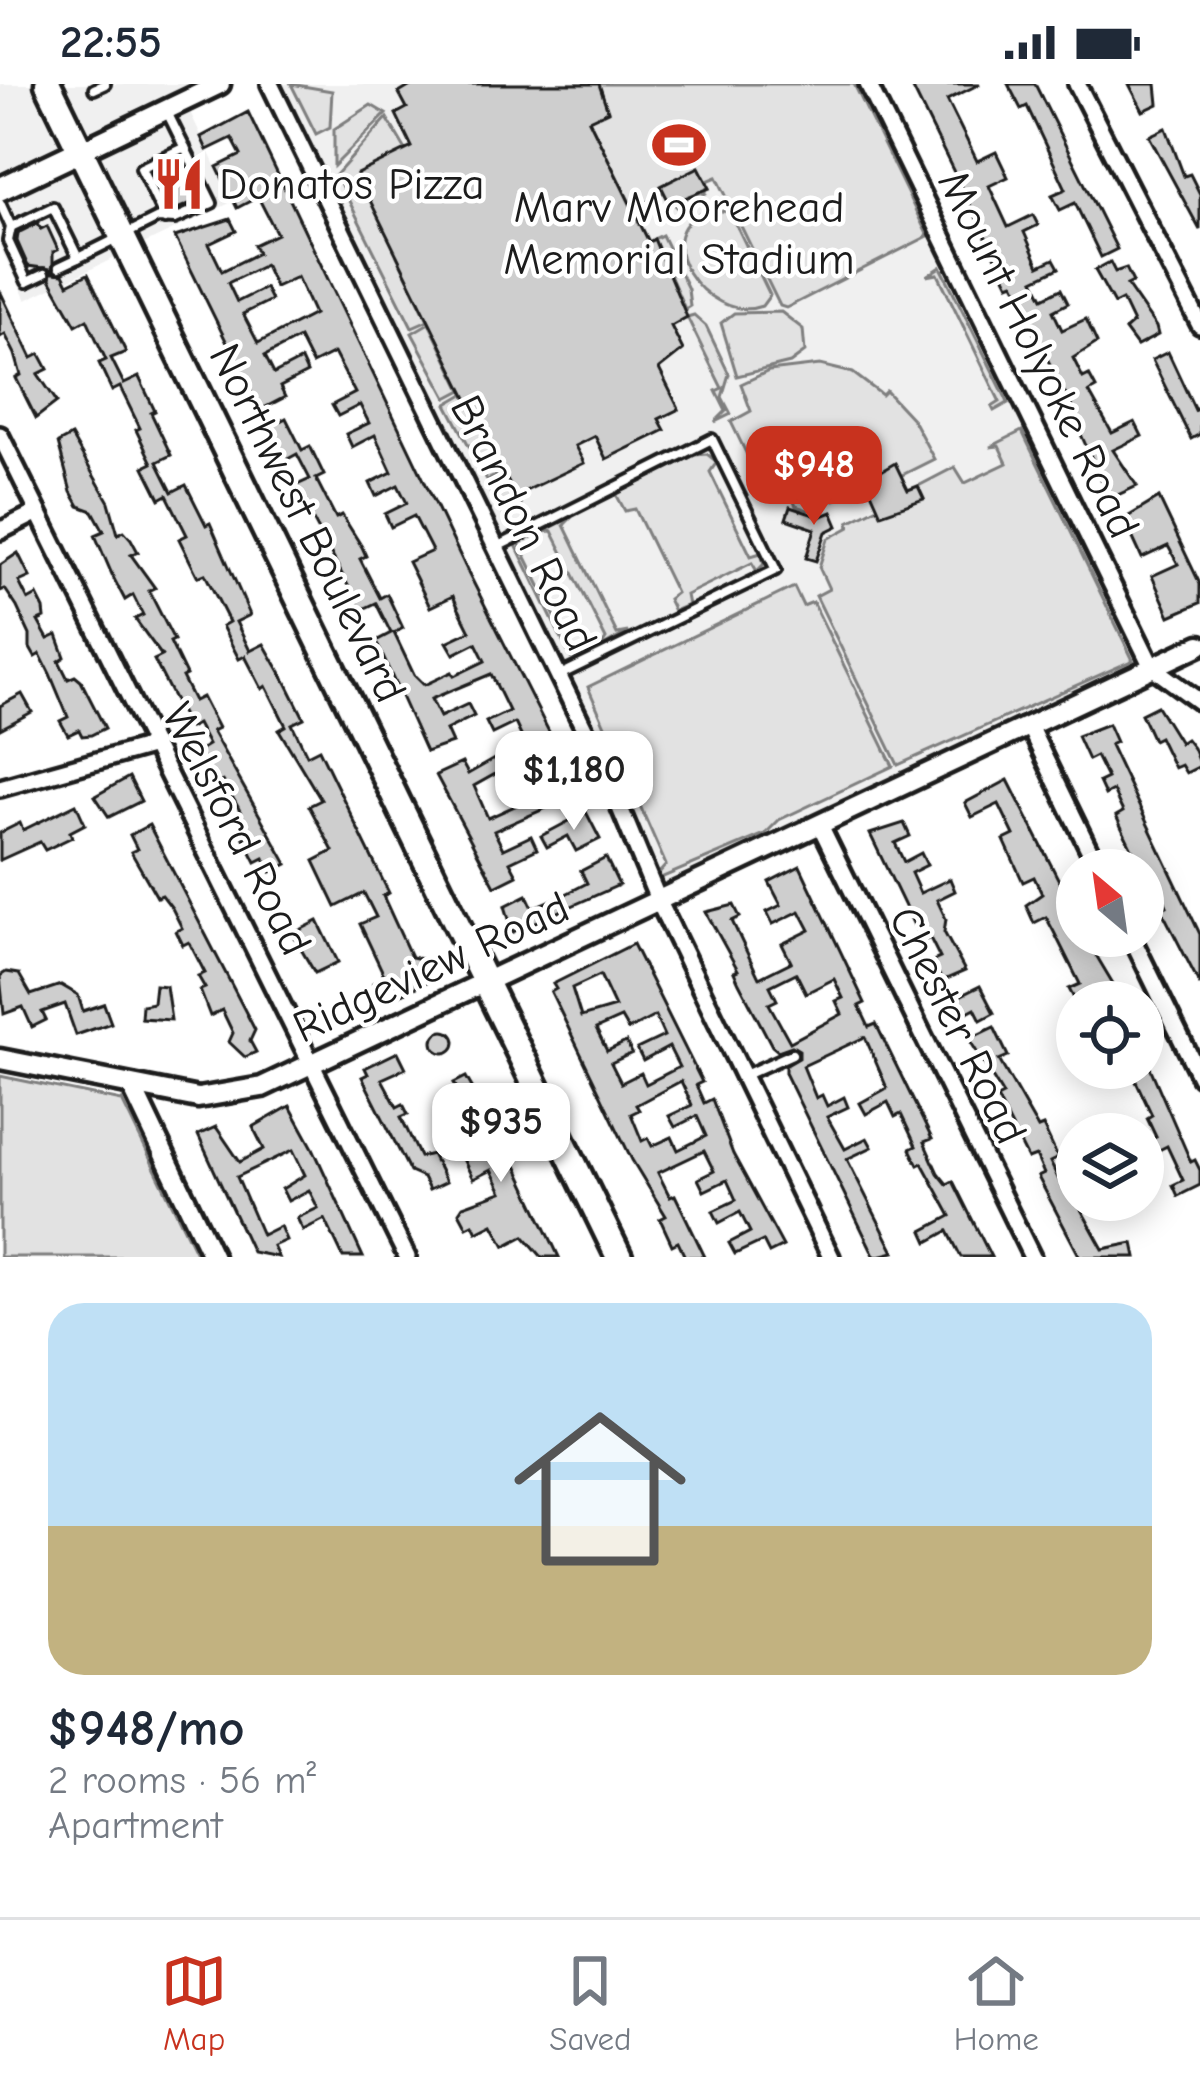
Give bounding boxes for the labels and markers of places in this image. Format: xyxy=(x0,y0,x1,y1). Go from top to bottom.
sports icon: Marv Moorehead Memorial Stadium xyxy=(650,116,708,174)
restaurant icon: Donatos Pizza xyxy=(150,155,208,213)
place label: Donatos Pizza xyxy=(219,158,485,210)
place label: Marv Moorehead Memorial Stadium xyxy=(503,181,855,285)
pin: $948 xyxy=(743,426,885,528)
pin: $1,180 xyxy=(476,731,672,833)
pin: $935 xyxy=(430,1083,572,1185)

